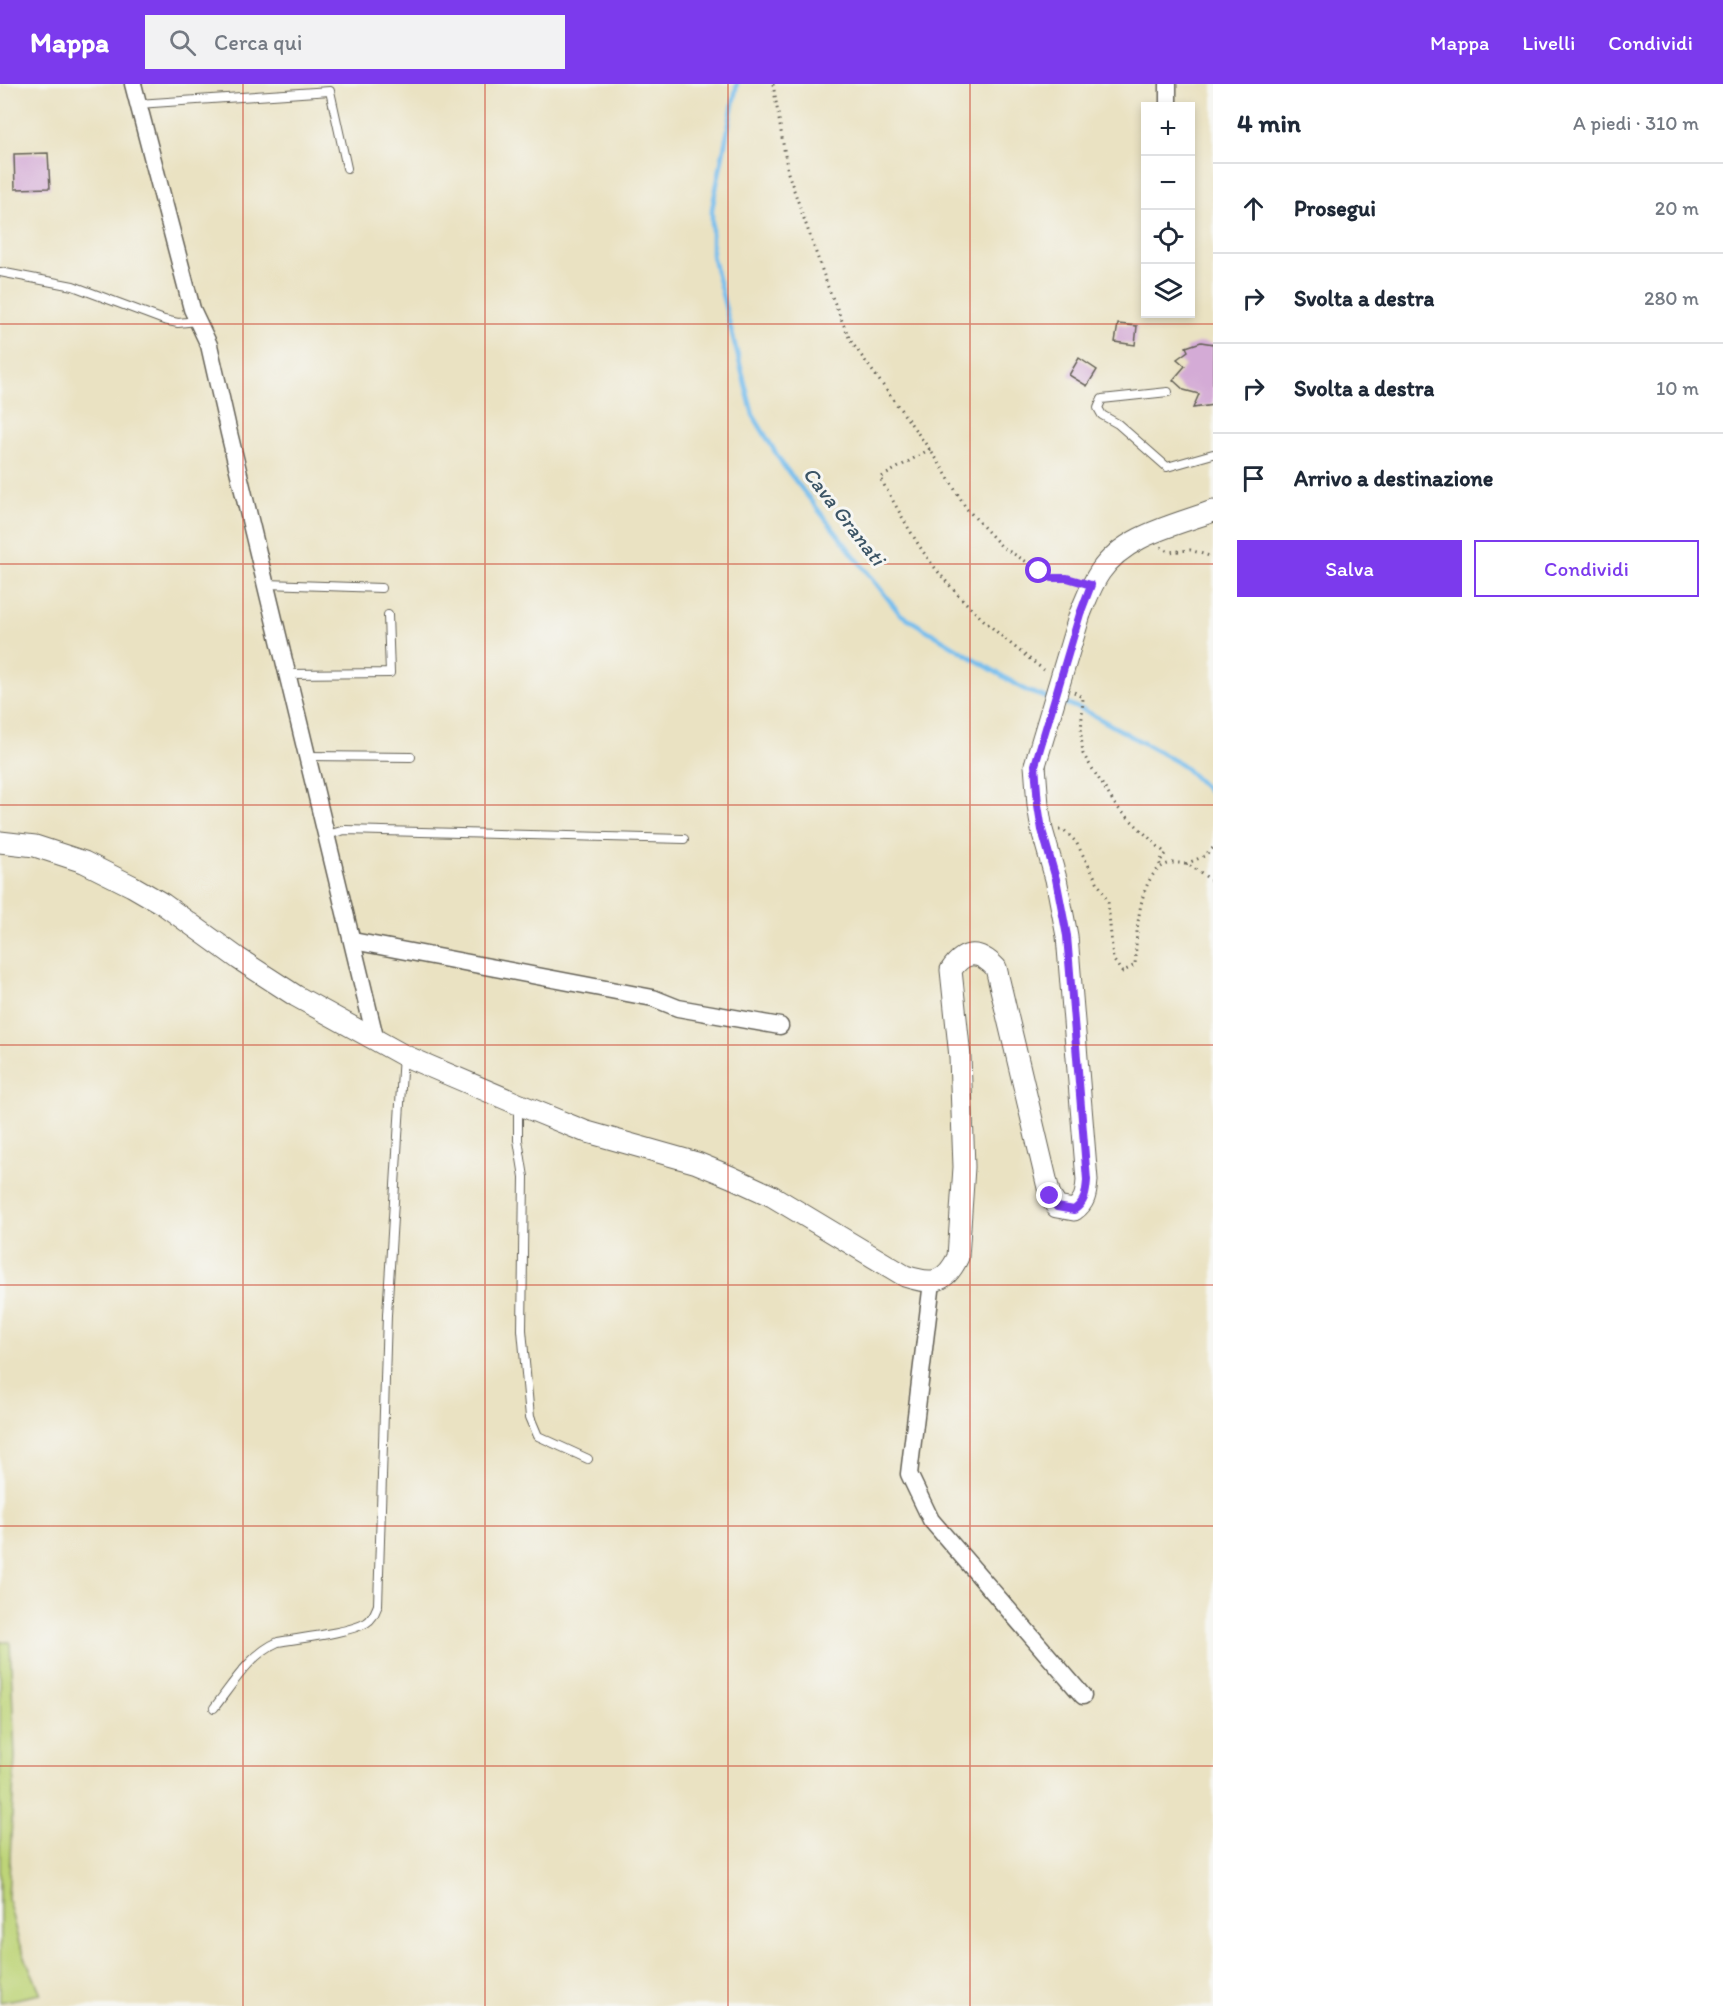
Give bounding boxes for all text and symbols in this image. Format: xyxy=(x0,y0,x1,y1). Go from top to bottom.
search box xyxy=(145,15,565,69)
text: Mappa xyxy=(30,25,109,59)
icon: search xyxy=(166,26,199,59)
text: Cerca qui xyxy=(214,29,302,56)
text: Mappa xyxy=(1430,30,1489,55)
text: Livelli xyxy=(1522,30,1575,55)
text: Condividi xyxy=(1608,30,1693,55)
map controls xyxy=(1141,102,1195,318)
button: + xyxy=(1141,102,1195,156)
text: 4 min xyxy=(1237,107,1301,139)
text: A piedi · 310 m xyxy=(1573,111,1699,135)
button: − xyxy=(1141,156,1195,210)
icon: ahead xyxy=(1237,192,1270,225)
text: Prosegui xyxy=(1294,195,1376,222)
text: 20 m xyxy=(1655,196,1699,220)
button: locate xyxy=(1141,210,1195,264)
button: layers xyxy=(1141,264,1195,318)
icon: right xyxy=(1237,282,1270,315)
text: Svolta a destra xyxy=(1294,285,1434,312)
text: 280 m xyxy=(1644,286,1699,310)
icon: right xyxy=(1237,372,1270,405)
text: Svolta a destra xyxy=(1294,375,1434,402)
text: 10 m xyxy=(1656,376,1699,400)
water label: Cava Granati xyxy=(798,461,892,572)
icon: arrive xyxy=(1237,462,1270,495)
text: Arrivo a destinazione xyxy=(1294,465,1493,492)
button: Salva xyxy=(1237,540,1462,597)
button: Condividi xyxy=(1474,540,1699,597)
route start xyxy=(1025,557,1051,583)
route end xyxy=(1036,1182,1062,1208)

